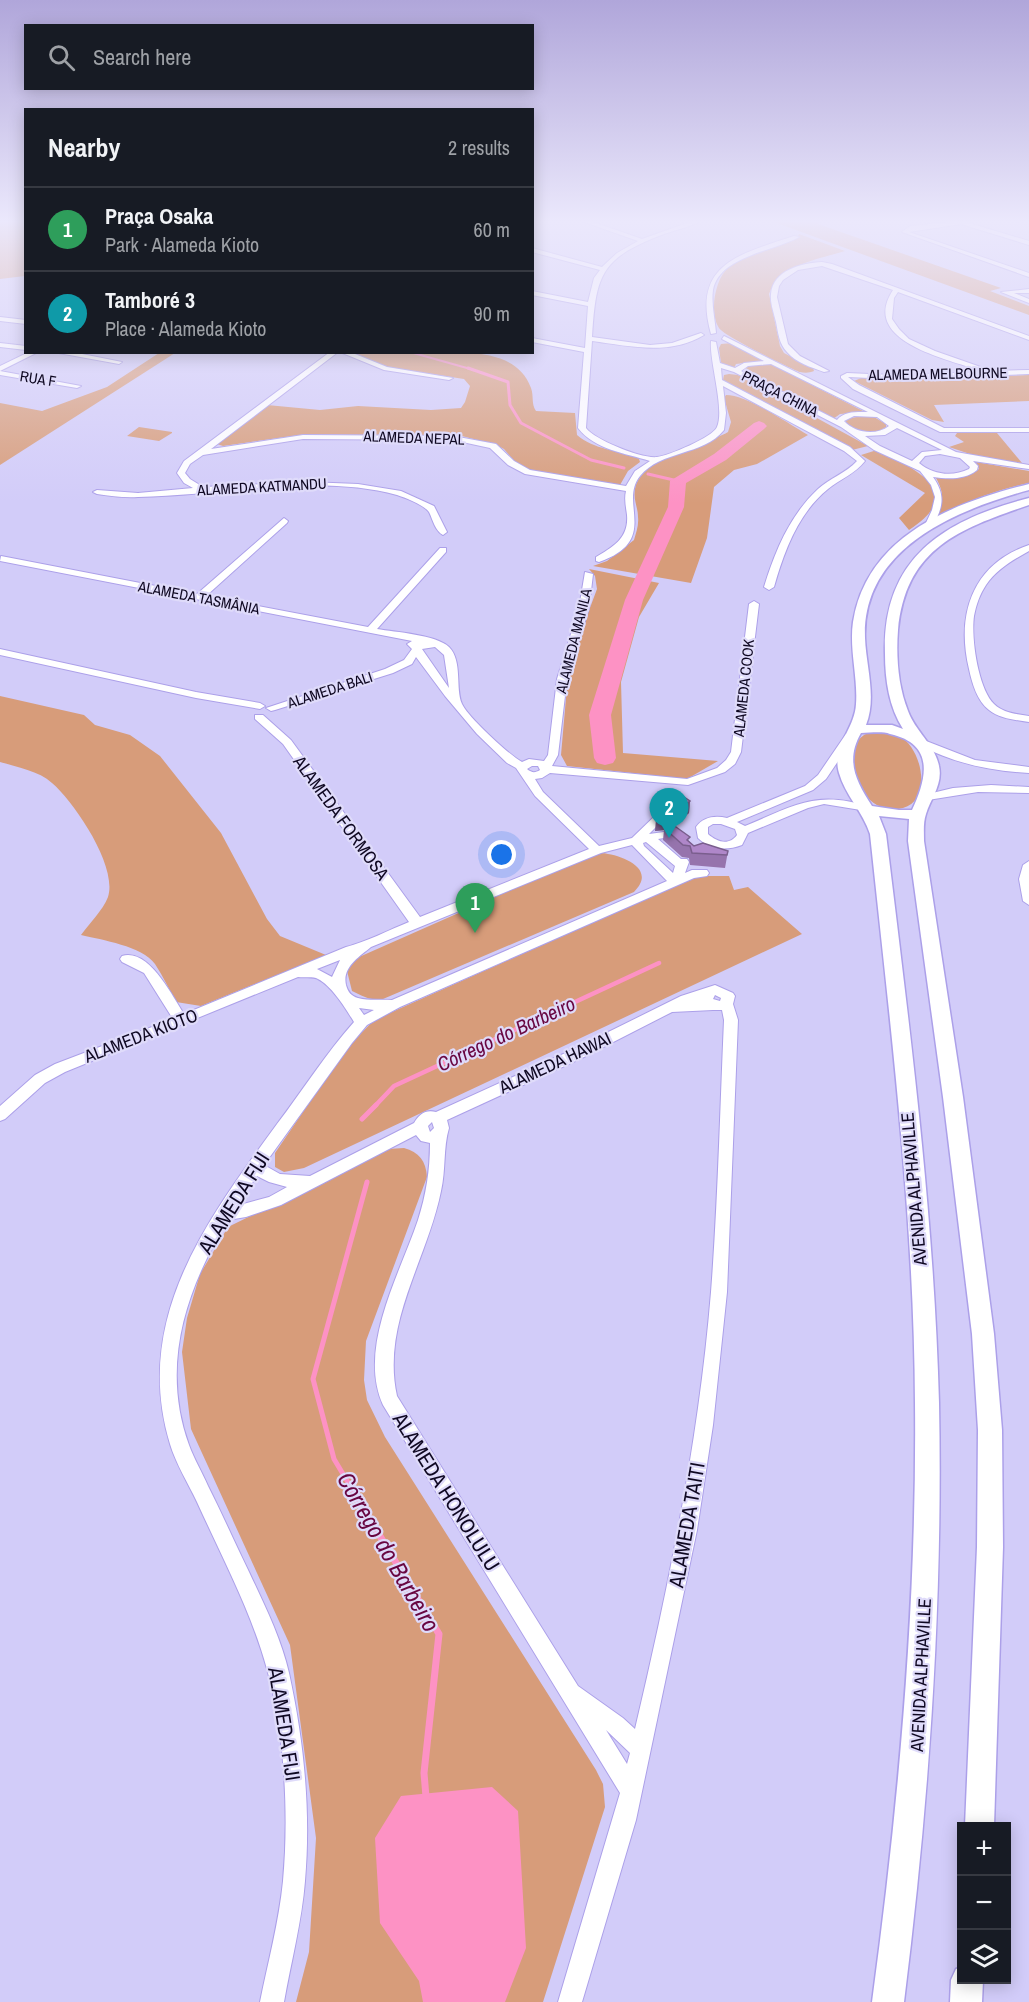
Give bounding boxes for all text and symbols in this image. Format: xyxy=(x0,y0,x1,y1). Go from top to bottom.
search box xyxy=(24,24,534,90)
icon: search xyxy=(45,41,78,74)
text: Search here xyxy=(93,42,191,72)
text: Nearby xyxy=(48,130,120,165)
text: 2 results xyxy=(448,134,510,161)
text: Praça Osaka xyxy=(105,201,213,231)
text: 1 xyxy=(63,216,72,243)
text: 60 m xyxy=(474,216,510,243)
text: Park · Alameda Kioto xyxy=(105,231,259,258)
text: Tamboré 3 xyxy=(105,285,195,315)
text: 2 xyxy=(63,300,72,327)
text: 90 m xyxy=(474,300,510,327)
text: Place · Alameda Kioto xyxy=(105,315,266,342)
street label: ALAMEDA MELBOURNE xyxy=(867,362,1008,385)
street label: RUA F xyxy=(19,365,58,392)
street label: PRAÇA CHINA xyxy=(738,365,823,422)
street label: ALAMEDA NEPAL xyxy=(362,425,465,450)
street label: ALAMEDA KATMANDU xyxy=(196,473,327,500)
street label: ALAMEDA TASMÂNIA xyxy=(136,575,262,620)
street label: ALAMEDA MANILA xyxy=(550,585,597,696)
street label: ALAMEDA COOK xyxy=(728,637,759,739)
street label: ALAMEDA BALI xyxy=(284,666,375,713)
street label: ALAMEDA FORMOSA xyxy=(287,749,395,885)
pin: 2 xyxy=(650,788,688,838)
your location xyxy=(487,840,516,869)
pin: 1 xyxy=(456,884,494,933)
water label: Córrego do Barbeiro xyxy=(432,990,579,1077)
street label: ALAMEDA KIOTO xyxy=(80,1002,201,1069)
street label: ALAMEDA HAWAI xyxy=(494,1026,615,1100)
street label: AVENIDA ALPHAVILLE xyxy=(894,1111,933,1268)
street label: ALAMEDA FIJI xyxy=(190,1146,276,1260)
street label: ALAMEDA HONOLULU xyxy=(385,1406,507,1577)
street label: ALAMEDA TAITI xyxy=(661,1460,712,1591)
water label: Córrego do Barbeiro xyxy=(330,1466,448,1637)
street label: AVENIDA ALPHAVILLE xyxy=(904,1598,937,1753)
street label: ALAMEDA FIJI xyxy=(261,1664,308,1783)
map controls xyxy=(957,1822,1011,1984)
button: + xyxy=(957,1822,1011,1876)
button: − xyxy=(957,1876,1011,1930)
button: layers xyxy=(957,1930,1011,1984)

